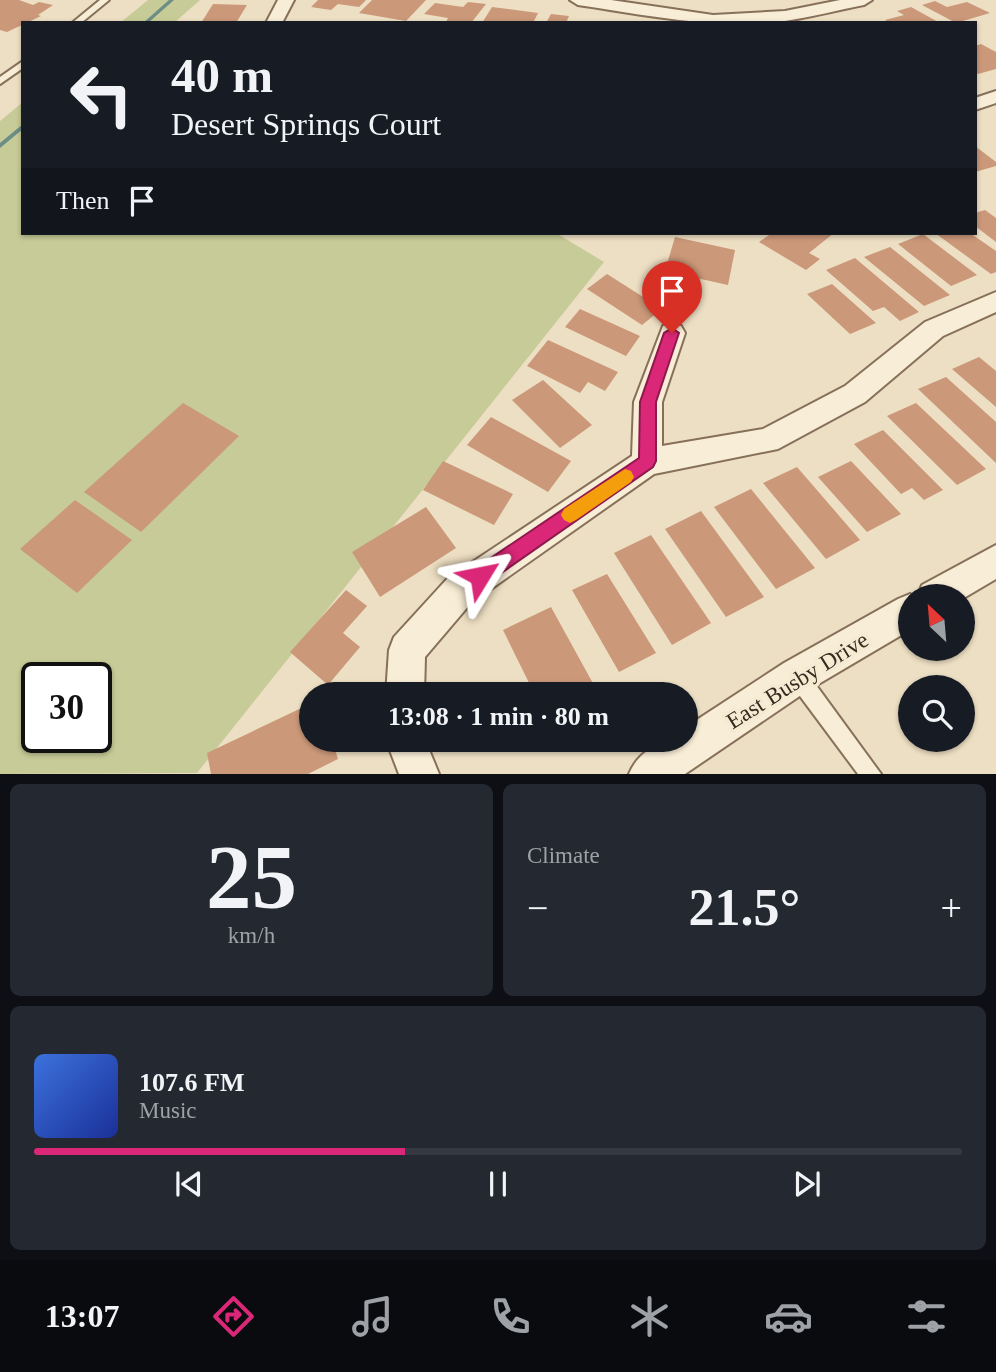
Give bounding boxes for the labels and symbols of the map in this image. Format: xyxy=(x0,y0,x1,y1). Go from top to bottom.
pin xyxy=(642,261,702,333)
position arrow xyxy=(443,539,517,613)
north arrow xyxy=(898,584,975,662)
street label: East Busby Drive xyxy=(722,627,873,734)
speed limit sign: 30 xyxy=(21,662,112,753)

